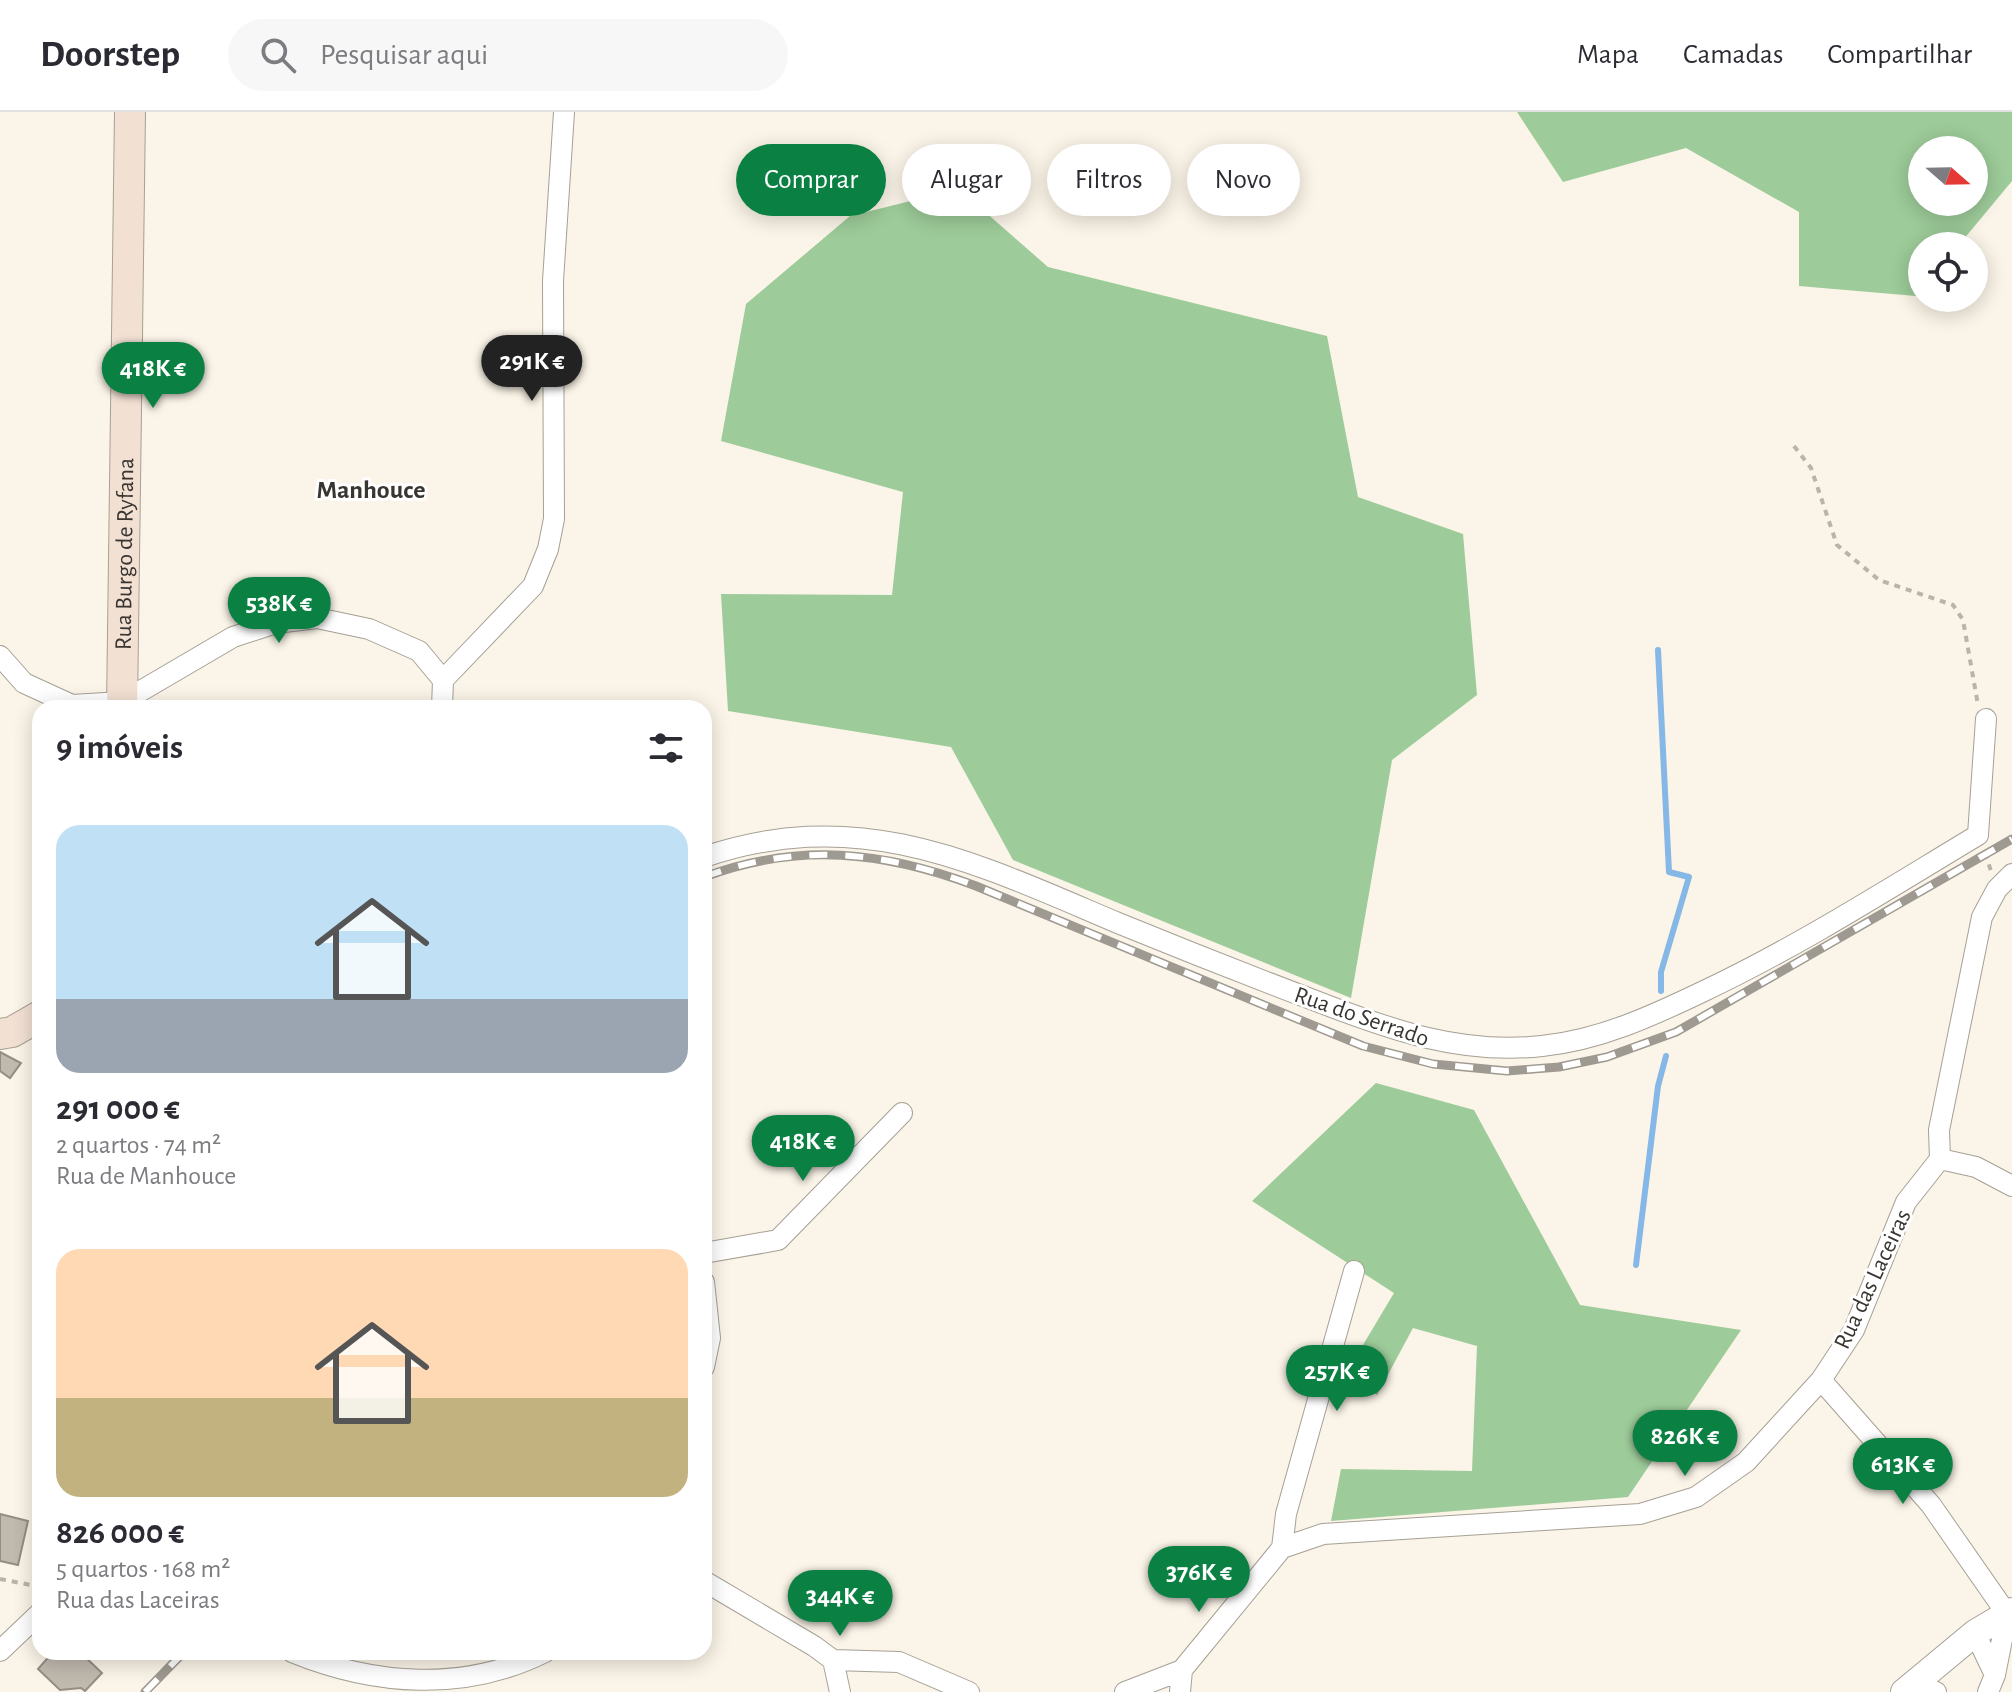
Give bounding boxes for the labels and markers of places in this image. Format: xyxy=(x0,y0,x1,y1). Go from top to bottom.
pin: 291K € xyxy=(467,335,597,403)
pin: 418K € xyxy=(88,342,218,410)
pin: 538K € xyxy=(214,577,344,645)
pin: 418K € xyxy=(738,1115,868,1183)
pin: 257K € xyxy=(1272,1345,1402,1413)
pin: 826K € xyxy=(1620,1410,1750,1478)
pin: 613K € xyxy=(1838,1438,1968,1506)
pin: 376K € xyxy=(1134,1546,1264,1614)
pin: 344K € xyxy=(775,1570,905,1638)

